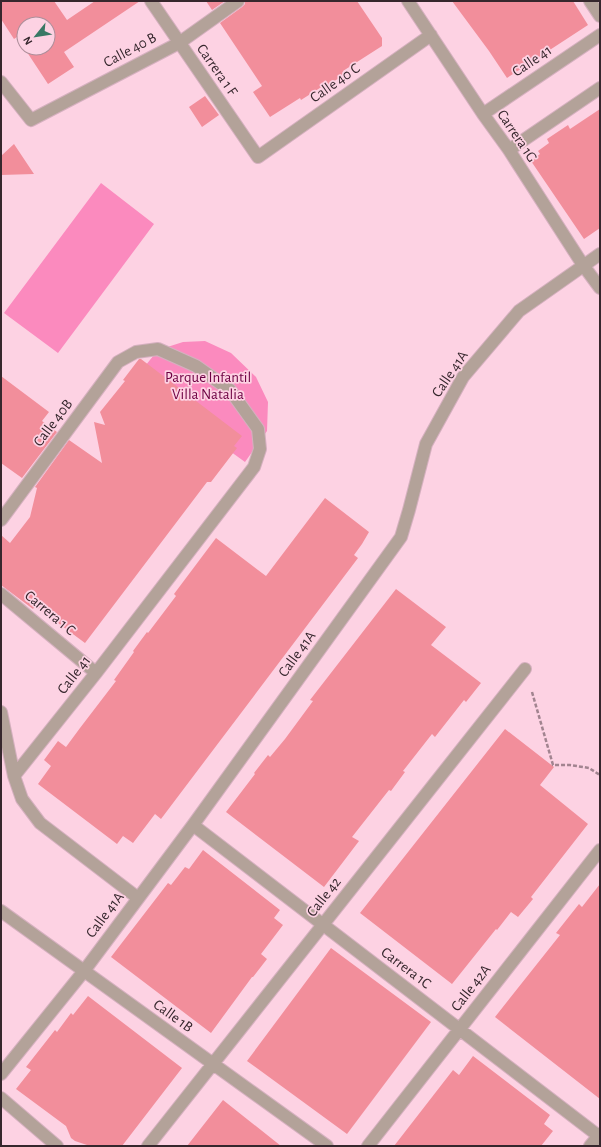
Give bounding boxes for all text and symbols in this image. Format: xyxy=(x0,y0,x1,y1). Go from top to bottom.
north arrow xyxy=(16,16,56,56)
street label: Calle 40 B xyxy=(101,30,159,70)
text: N xyxy=(21,35,34,47)
street label: Carrera 1 F xyxy=(194,41,240,99)
street label: Calle 41 xyxy=(510,43,554,79)
street label: Calle 40 C xyxy=(307,60,363,105)
street label: Carrera 1G xyxy=(494,107,540,165)
street label: Calle 41A xyxy=(429,348,471,400)
park label: Parque Infantil Villa Natalia xyxy=(165,370,251,402)
street label: Calle 40B xyxy=(31,397,75,449)
street label: Carrera 1 C xyxy=(22,588,78,638)
street label: Calle 41A xyxy=(275,628,319,680)
street label: Calle 41 xyxy=(55,653,93,697)
street label: Calle 42 xyxy=(304,874,344,920)
street label: Calle 41A xyxy=(83,889,127,941)
street label: Carrera 1C xyxy=(378,944,434,992)
street label: Calle 42A xyxy=(448,962,494,1014)
street label: Calle 1B xyxy=(150,997,196,1035)

